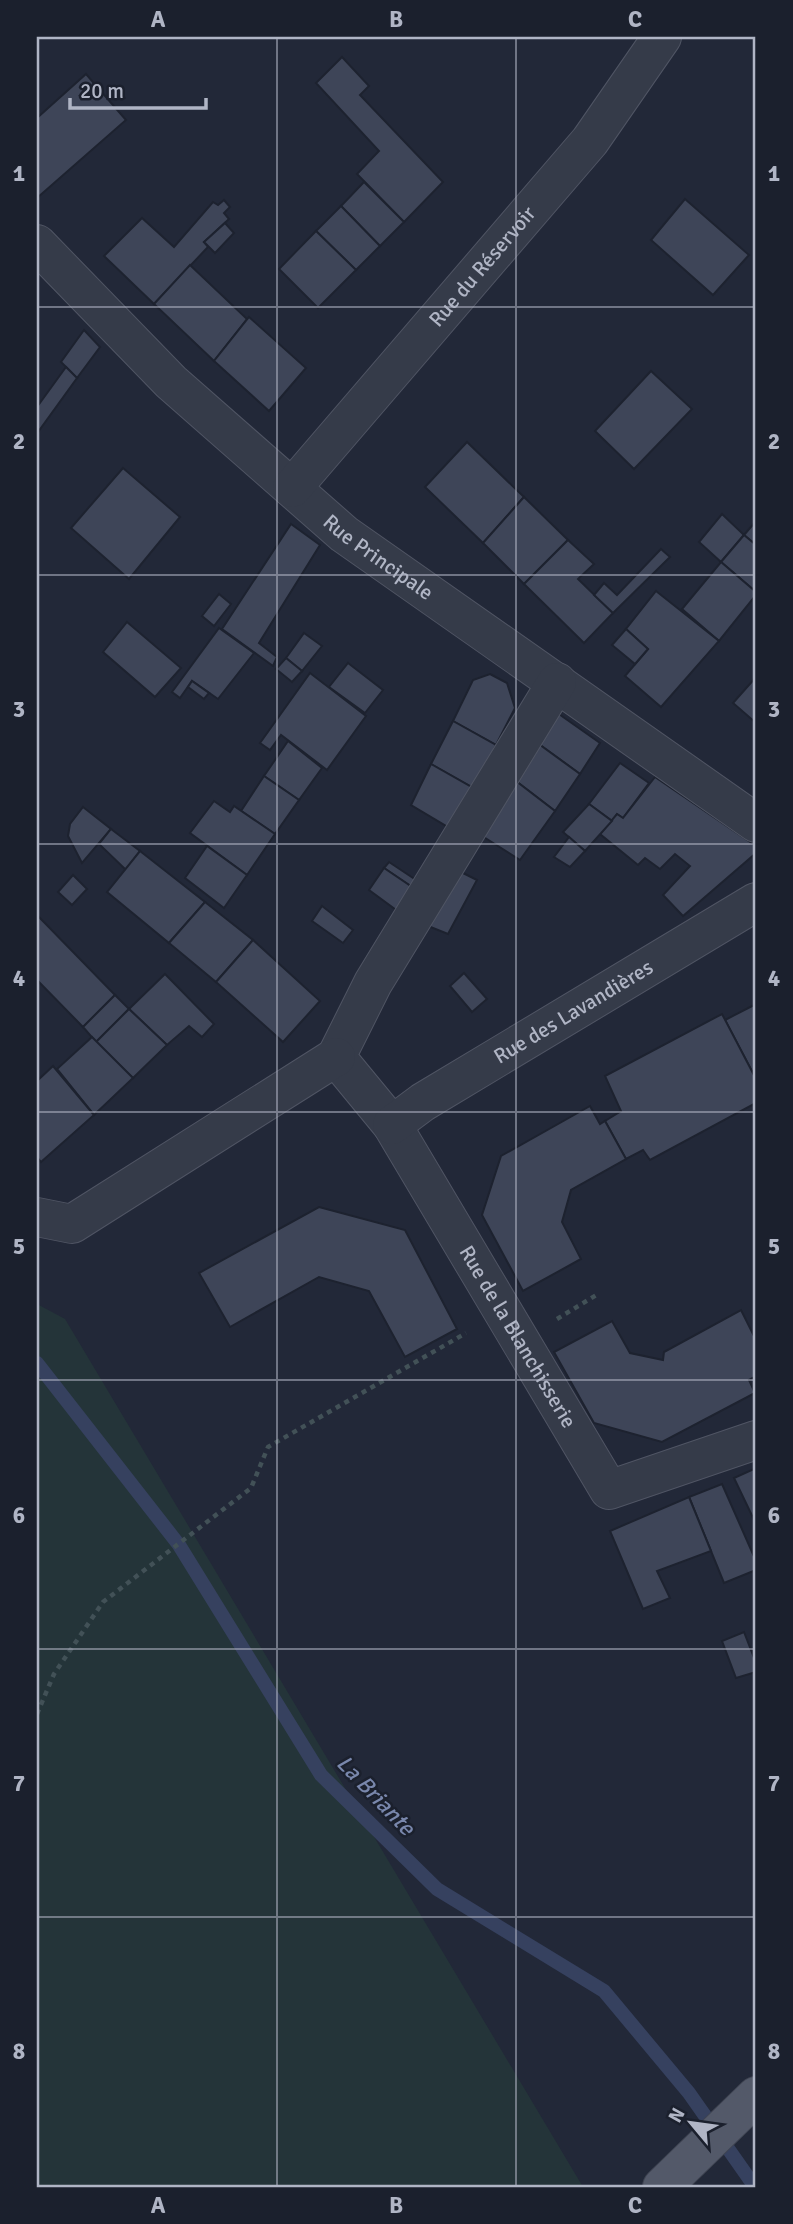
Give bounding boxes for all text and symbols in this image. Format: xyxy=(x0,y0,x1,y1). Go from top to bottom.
text: A xyxy=(151,5,166,34)
text: B xyxy=(389,5,403,34)
text: C xyxy=(628,5,642,34)
scale bar xyxy=(70,66,206,110)
text: 20 m xyxy=(80,78,124,104)
text: 1 xyxy=(13,159,25,188)
text: 1 xyxy=(768,159,780,188)
street label: Rue du Réservoir xyxy=(423,201,541,332)
text: 2 xyxy=(13,427,25,456)
text: 2 xyxy=(768,427,780,456)
street label: Rue Principale xyxy=(318,509,438,606)
text: 3 xyxy=(13,695,25,724)
text: 3 xyxy=(768,695,780,724)
street label: Rue des Lavandières xyxy=(489,954,658,1070)
text: 4 xyxy=(13,964,25,993)
text: 4 xyxy=(768,964,780,993)
text: 5 xyxy=(13,1232,25,1261)
text: 5 xyxy=(768,1232,780,1261)
street label: Rue de la Blanchisserie xyxy=(454,1241,582,1433)
text: 6 xyxy=(13,1501,25,1530)
text: 6 xyxy=(768,1501,780,1530)
water label: La Briante xyxy=(330,1749,422,1843)
text: 7 xyxy=(13,1769,25,1798)
text: 7 xyxy=(768,1769,780,1798)
text: 8 xyxy=(13,2037,25,2066)
text: 8 xyxy=(768,2037,780,2066)
north arrow xyxy=(656,2088,726,2158)
text: N xyxy=(663,2104,691,2127)
text: A xyxy=(151,2191,166,2220)
text: B xyxy=(389,2191,403,2220)
text: C xyxy=(628,2191,642,2220)

